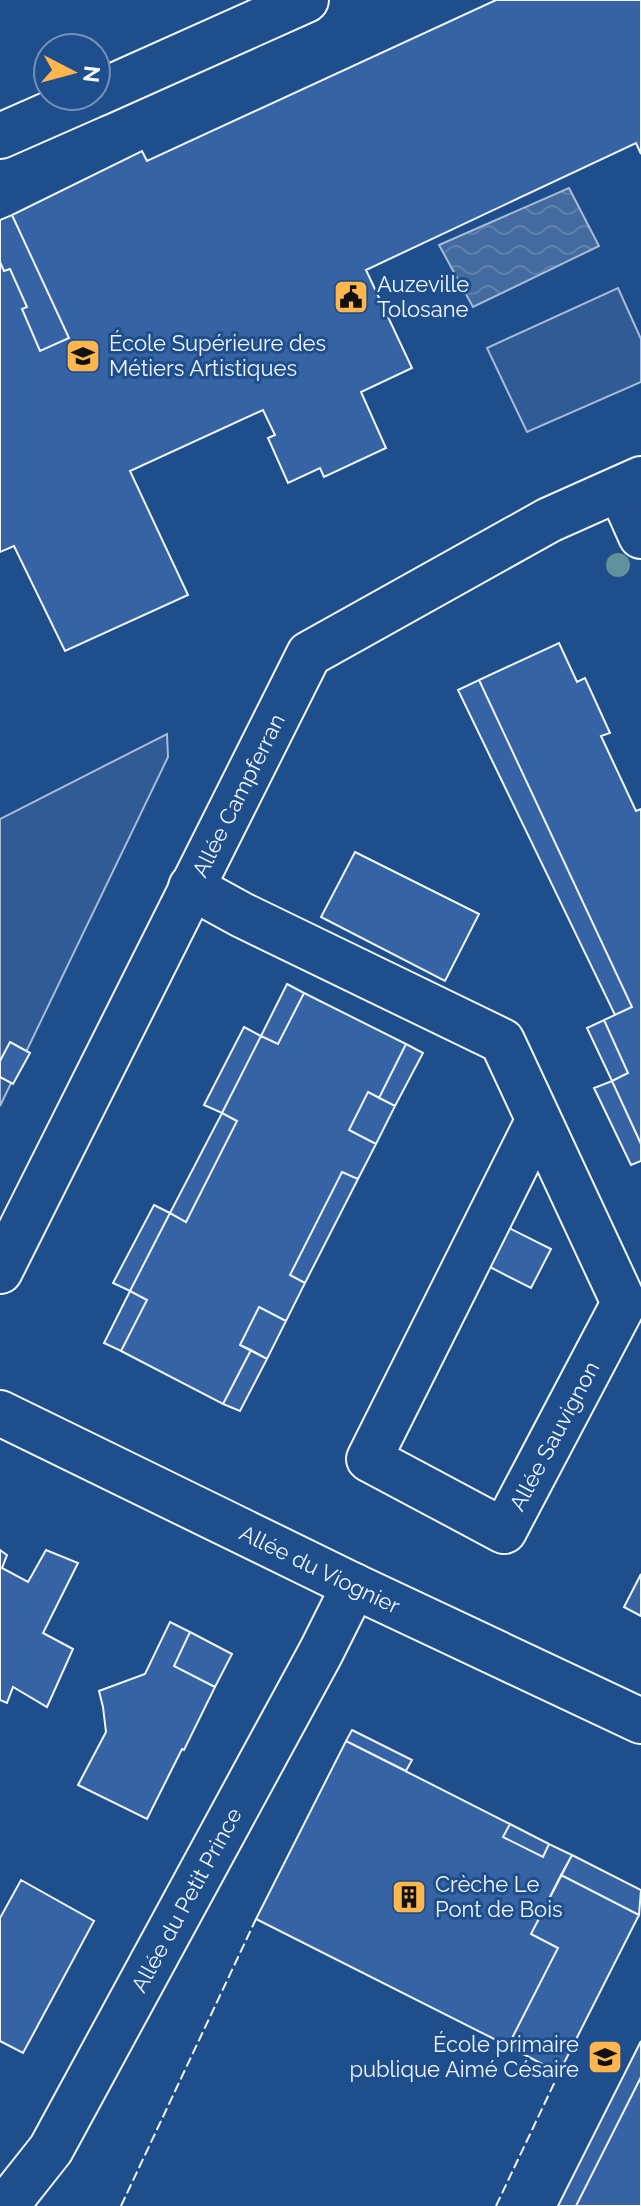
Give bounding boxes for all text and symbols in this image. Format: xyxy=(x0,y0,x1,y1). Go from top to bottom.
north arrow xyxy=(32,32,112,112)
text: N xyxy=(78,64,106,84)
place label: Auzeville Tolosane xyxy=(377,271,469,322)
public building icon: Auzeville Tolosane xyxy=(332,278,370,316)
place label: École Supérieure des Métiers Artistiques xyxy=(109,330,326,381)
school or university icon: École Supérieure des Métiers Artistiques xyxy=(64,337,102,375)
street label: Allée Campferran xyxy=(187,709,290,881)
street label: Allée Sauvignon xyxy=(504,1357,604,1515)
street label: Allée du Viognier xyxy=(236,1519,404,1619)
street label: Allée du Petit Prince xyxy=(126,1803,247,1997)
place label: Crèche Le Pont de Bois xyxy=(435,1871,563,1922)
building icon: Crèche Le Pont de Bois xyxy=(390,1878,428,1916)
place label: École primaire publique Aimé Césaire xyxy=(349,2031,579,2082)
school or university icon: École primaire publique Aimé Césaire xyxy=(586,2038,624,2076)

